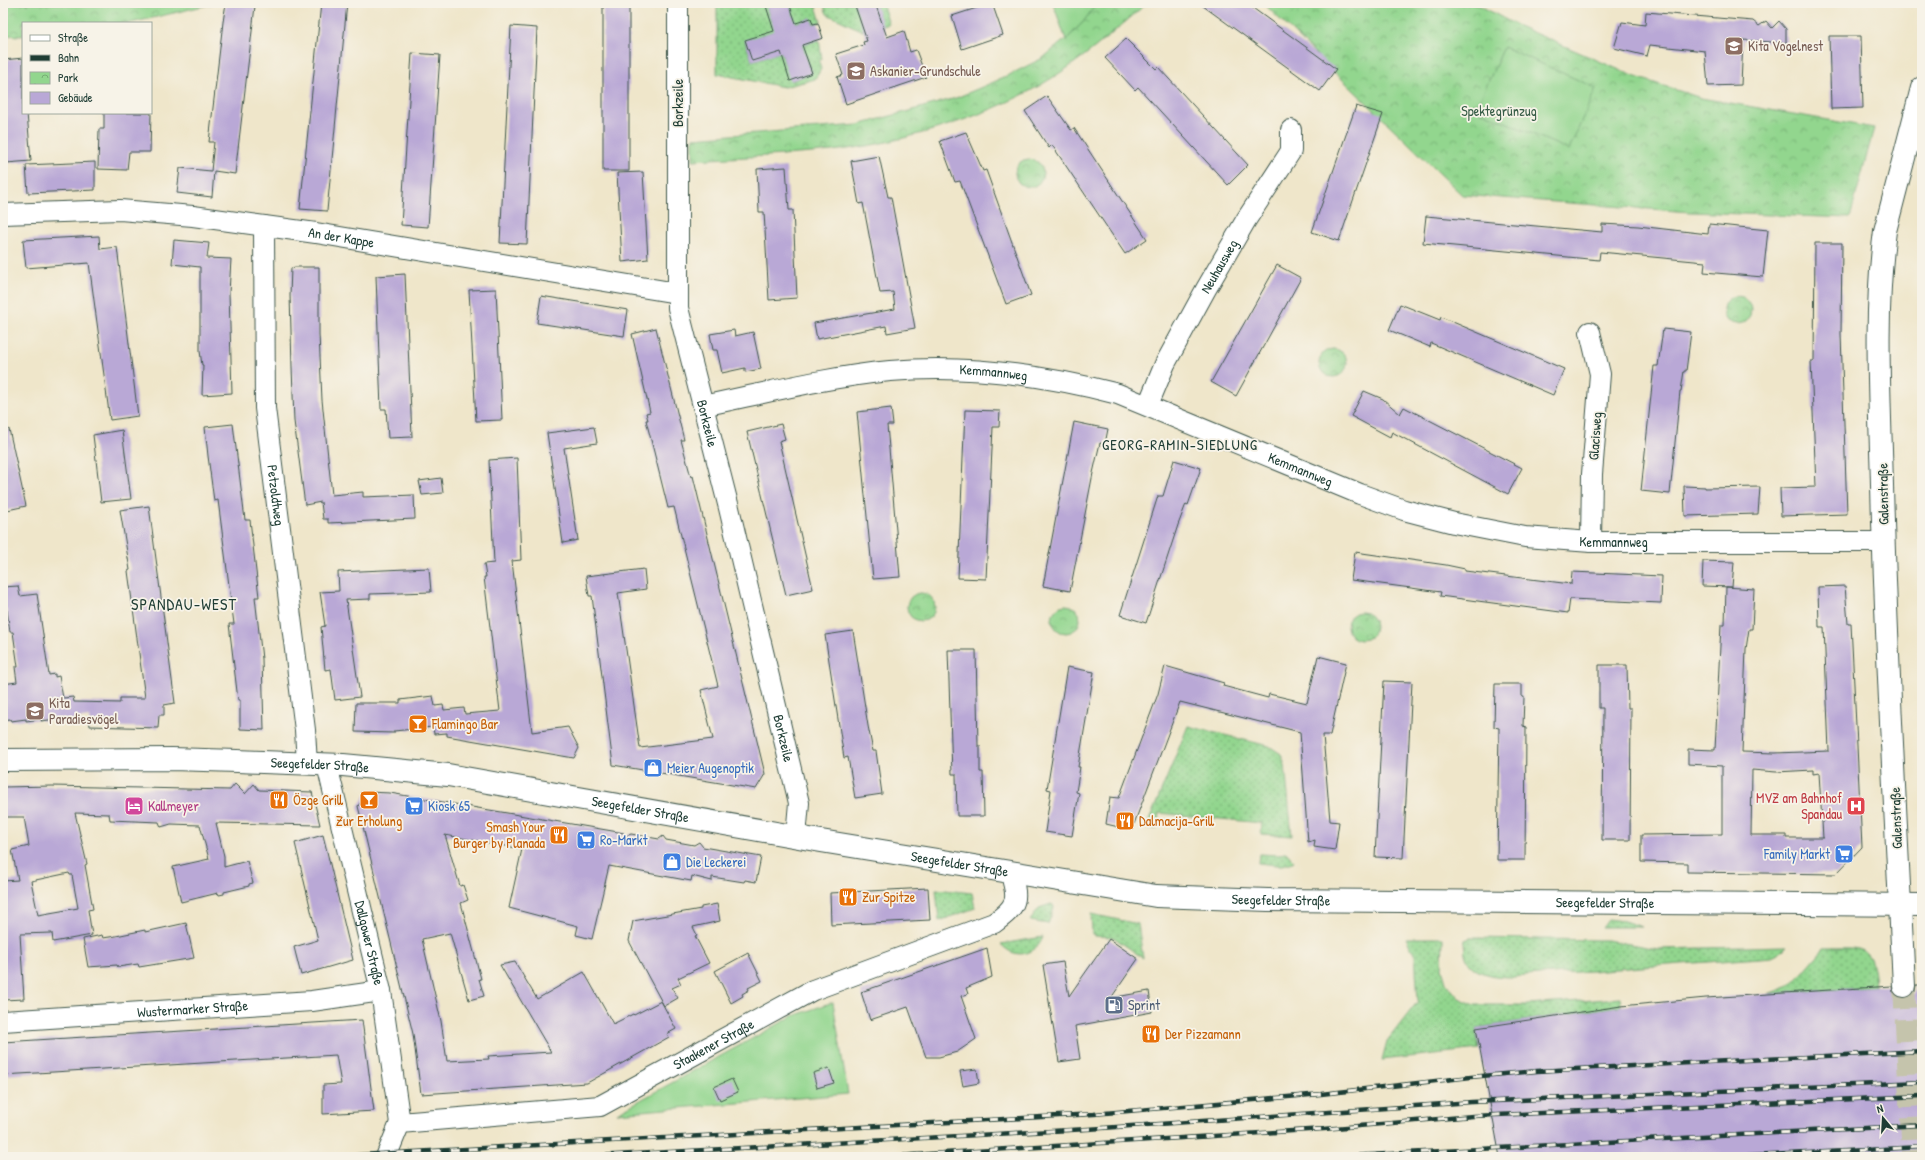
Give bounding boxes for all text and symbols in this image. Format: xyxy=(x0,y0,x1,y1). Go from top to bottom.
legend xyxy=(22,22,152,114)
text: Straße xyxy=(58,29,88,46)
school or university icon: Kita Vogelnest xyxy=(1723,35,1745,57)
place label: Kita Vogelnest xyxy=(1748,36,1823,56)
text: Bahn xyxy=(58,49,79,66)
school or university icon: Askanier-Grundschule xyxy=(845,60,867,82)
place label: Askanier-Grundschule xyxy=(870,61,981,80)
text: Park xyxy=(58,69,78,86)
street label: Borkzeile xyxy=(668,79,687,127)
text: Gebäude xyxy=(58,89,93,106)
park label: Spektegrünzug xyxy=(1461,101,1537,121)
street label: An der Kappe xyxy=(307,222,376,252)
street label: Neuhausweg xyxy=(1196,236,1243,297)
street label: Kemmannweg xyxy=(959,359,1029,386)
street label: Borkzeile xyxy=(693,398,723,449)
street label: Glacisweg xyxy=(1583,411,1607,461)
district label: GEORG-RAMIN-SIEDLUNG xyxy=(1102,434,1258,455)
street label: Kemmannweg xyxy=(1265,447,1336,492)
street label: Galenstraße xyxy=(1872,462,1894,525)
street label: Petzoldtweg xyxy=(263,464,290,527)
street label: Kemmannweg xyxy=(1579,531,1648,552)
district label: SPANDAU-WEST xyxy=(131,593,237,615)
place label: Kita Paradiesvögel xyxy=(49,693,119,729)
school or university icon: Kita Paradiesvögel xyxy=(24,700,46,722)
bar icon: Flamingo Bar xyxy=(407,713,429,735)
street label: Borkzeile xyxy=(769,713,799,764)
place label: Flamingo Bar xyxy=(431,714,499,734)
street label: Seegefelder Straße xyxy=(270,752,370,777)
shop icon: Meier Augenoptik xyxy=(642,757,664,779)
place label: Meier Augenoptik xyxy=(667,758,754,778)
street label: Galenstraße xyxy=(1885,786,1907,849)
place label: MVZ am Bahnhof Spandau xyxy=(1756,788,1842,824)
restaurant icon: Özge Grill xyxy=(268,789,290,811)
bar icon: Zur Erholung xyxy=(358,789,380,811)
place label: Özge Grill xyxy=(293,790,344,810)
street label: Seegefelder Straße xyxy=(590,791,691,827)
hotel icon: Kallmeyer xyxy=(123,795,145,817)
supermarket icon: Kiosk 65 xyxy=(403,795,425,817)
hospital icon: MVZ am Bahnhof Spandau xyxy=(1845,795,1867,817)
place label: Kallmeyer xyxy=(148,796,199,816)
place label: Kiosk 65 xyxy=(428,796,470,815)
restaurant icon: Dalmacija-Grill xyxy=(1114,810,1136,832)
place label: Zur Erholung xyxy=(336,811,402,831)
place label: Dalmacija-Grill xyxy=(1139,811,1215,831)
place label: Smash Your Burger by Planada xyxy=(453,817,546,853)
restaurant icon: Smash Your Burger by Planada xyxy=(548,824,570,846)
supermarket icon: Ro-Markt xyxy=(575,829,597,851)
place label: Ro-Markt xyxy=(600,830,648,849)
supermarket icon: Family Markt xyxy=(1833,843,1855,865)
place label: Family Markt xyxy=(1763,844,1830,864)
street label: Seegefelder Straße xyxy=(910,846,1010,881)
shop icon: Die Leckerei xyxy=(661,851,683,873)
place label: Die Leckerei xyxy=(686,852,746,871)
restaurant icon: Zur Spitze xyxy=(837,886,859,908)
place label: Zur Spitze xyxy=(862,887,916,907)
street label: Seegefelder Straße xyxy=(1231,889,1331,910)
street label: Seegefelder Straße xyxy=(1556,892,1655,913)
street label: Dallgower Straße xyxy=(351,899,389,987)
fuel station icon: Sprint xyxy=(1103,994,1125,1016)
street label: Wustermarker Straße xyxy=(137,995,249,1021)
place label: Sprint xyxy=(1128,995,1160,1015)
street label: Staakener Straße xyxy=(670,1014,757,1073)
restaurant icon: Der Pizzamann xyxy=(1140,1023,1162,1045)
place label: Der Pizzamann xyxy=(1165,1024,1241,1043)
north arrow xyxy=(1863,1098,1903,1138)
text: N xyxy=(1875,1101,1885,1116)

